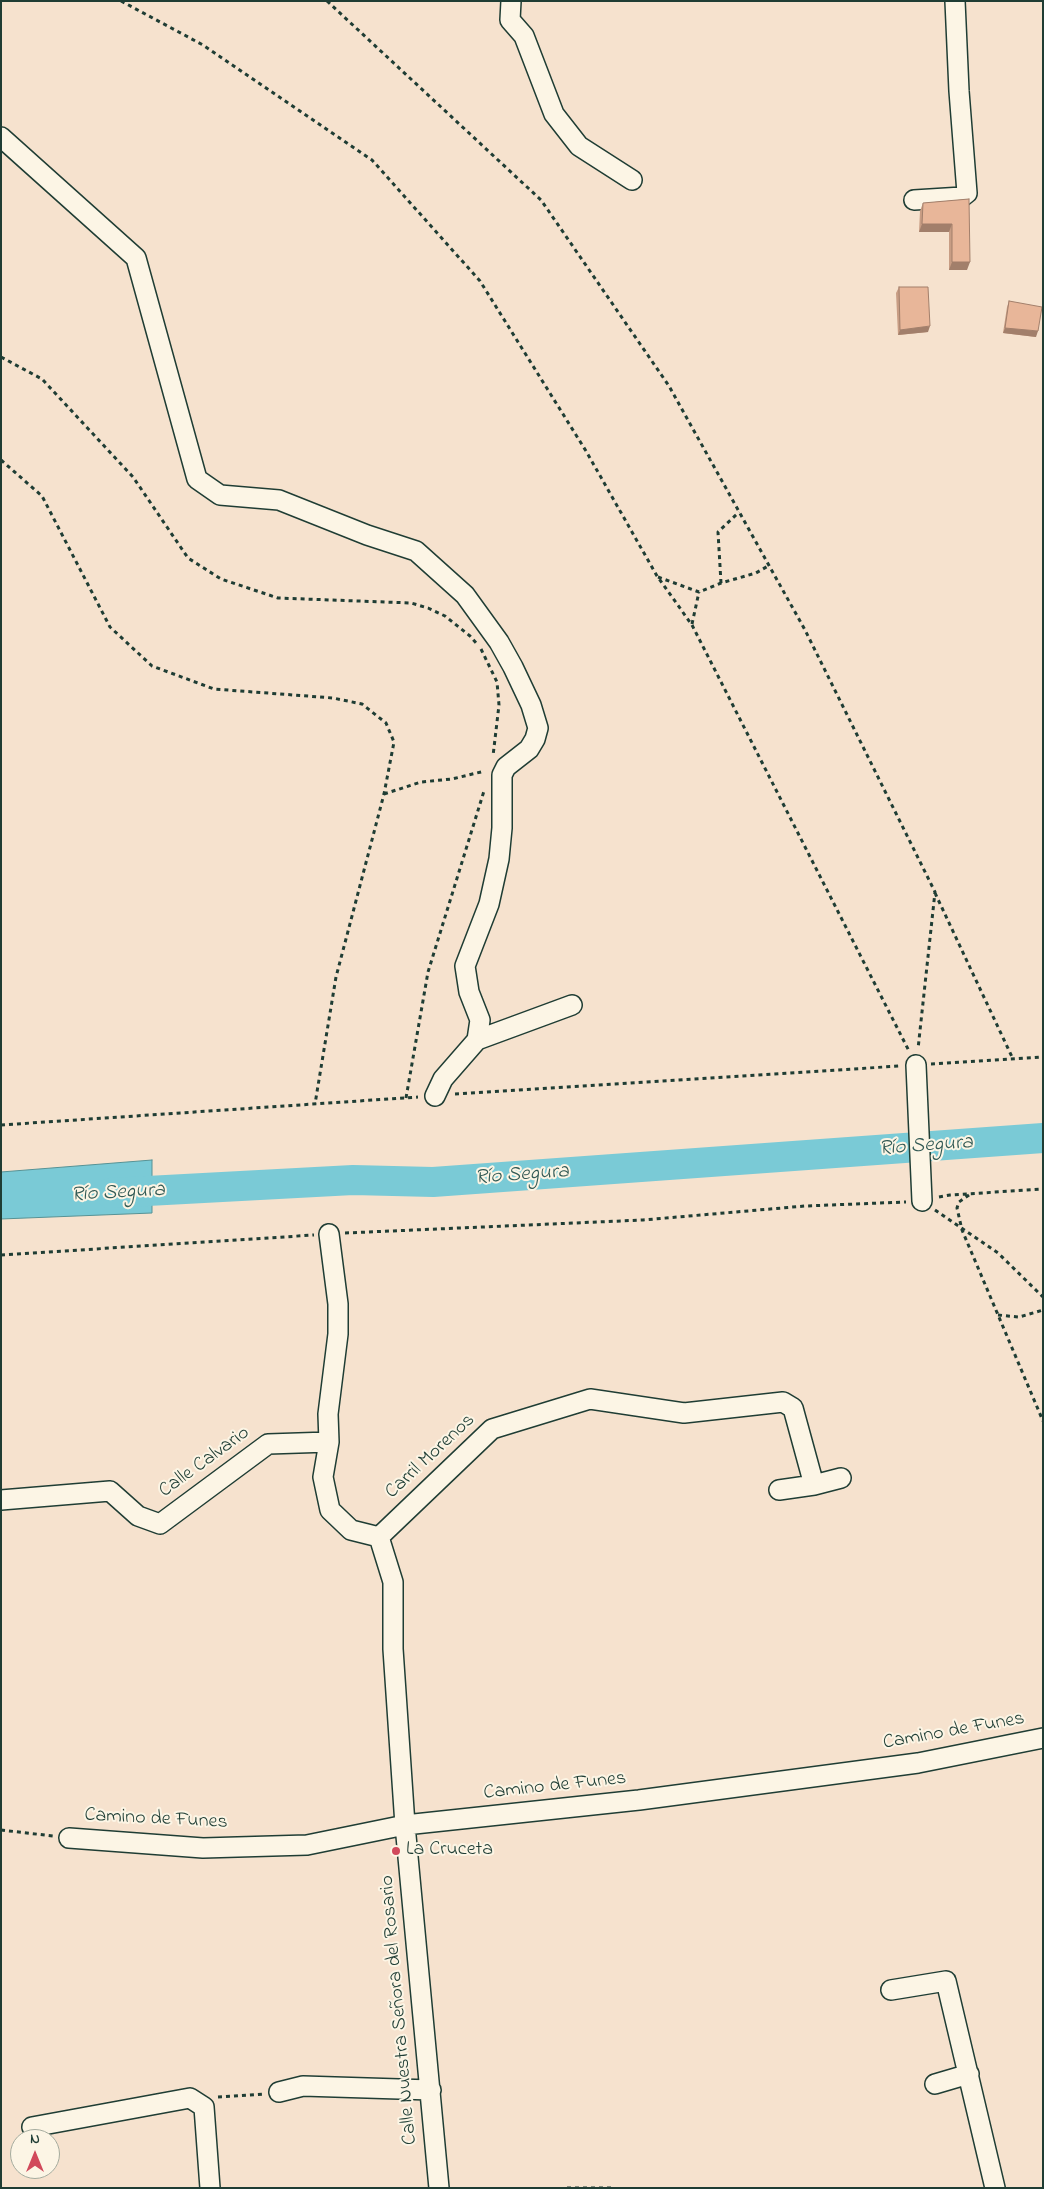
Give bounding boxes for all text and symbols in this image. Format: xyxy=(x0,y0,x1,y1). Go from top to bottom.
water label: Río Segura xyxy=(878,1131,974,1163)
water label: Río Segura xyxy=(474,1160,570,1192)
water label: Río Segura xyxy=(71,1179,165,1209)
street label: Carril Morenos xyxy=(381,1409,481,1505)
street label: Calle Calvario xyxy=(155,1422,255,1504)
street label: Camino de Funes xyxy=(881,1708,1027,1756)
street label: Camino de Funes xyxy=(482,1768,628,1806)
street label: Camino de Funes xyxy=(84,1804,228,1836)
place label: La Cruceta xyxy=(406,1839,493,1863)
marker: La Cruceta xyxy=(390,1845,402,1857)
street label: Calle Nuestra Señora del Rosario xyxy=(376,1874,424,2146)
north arrow xyxy=(10,2129,60,2179)
text: N xyxy=(30,2129,40,2150)

